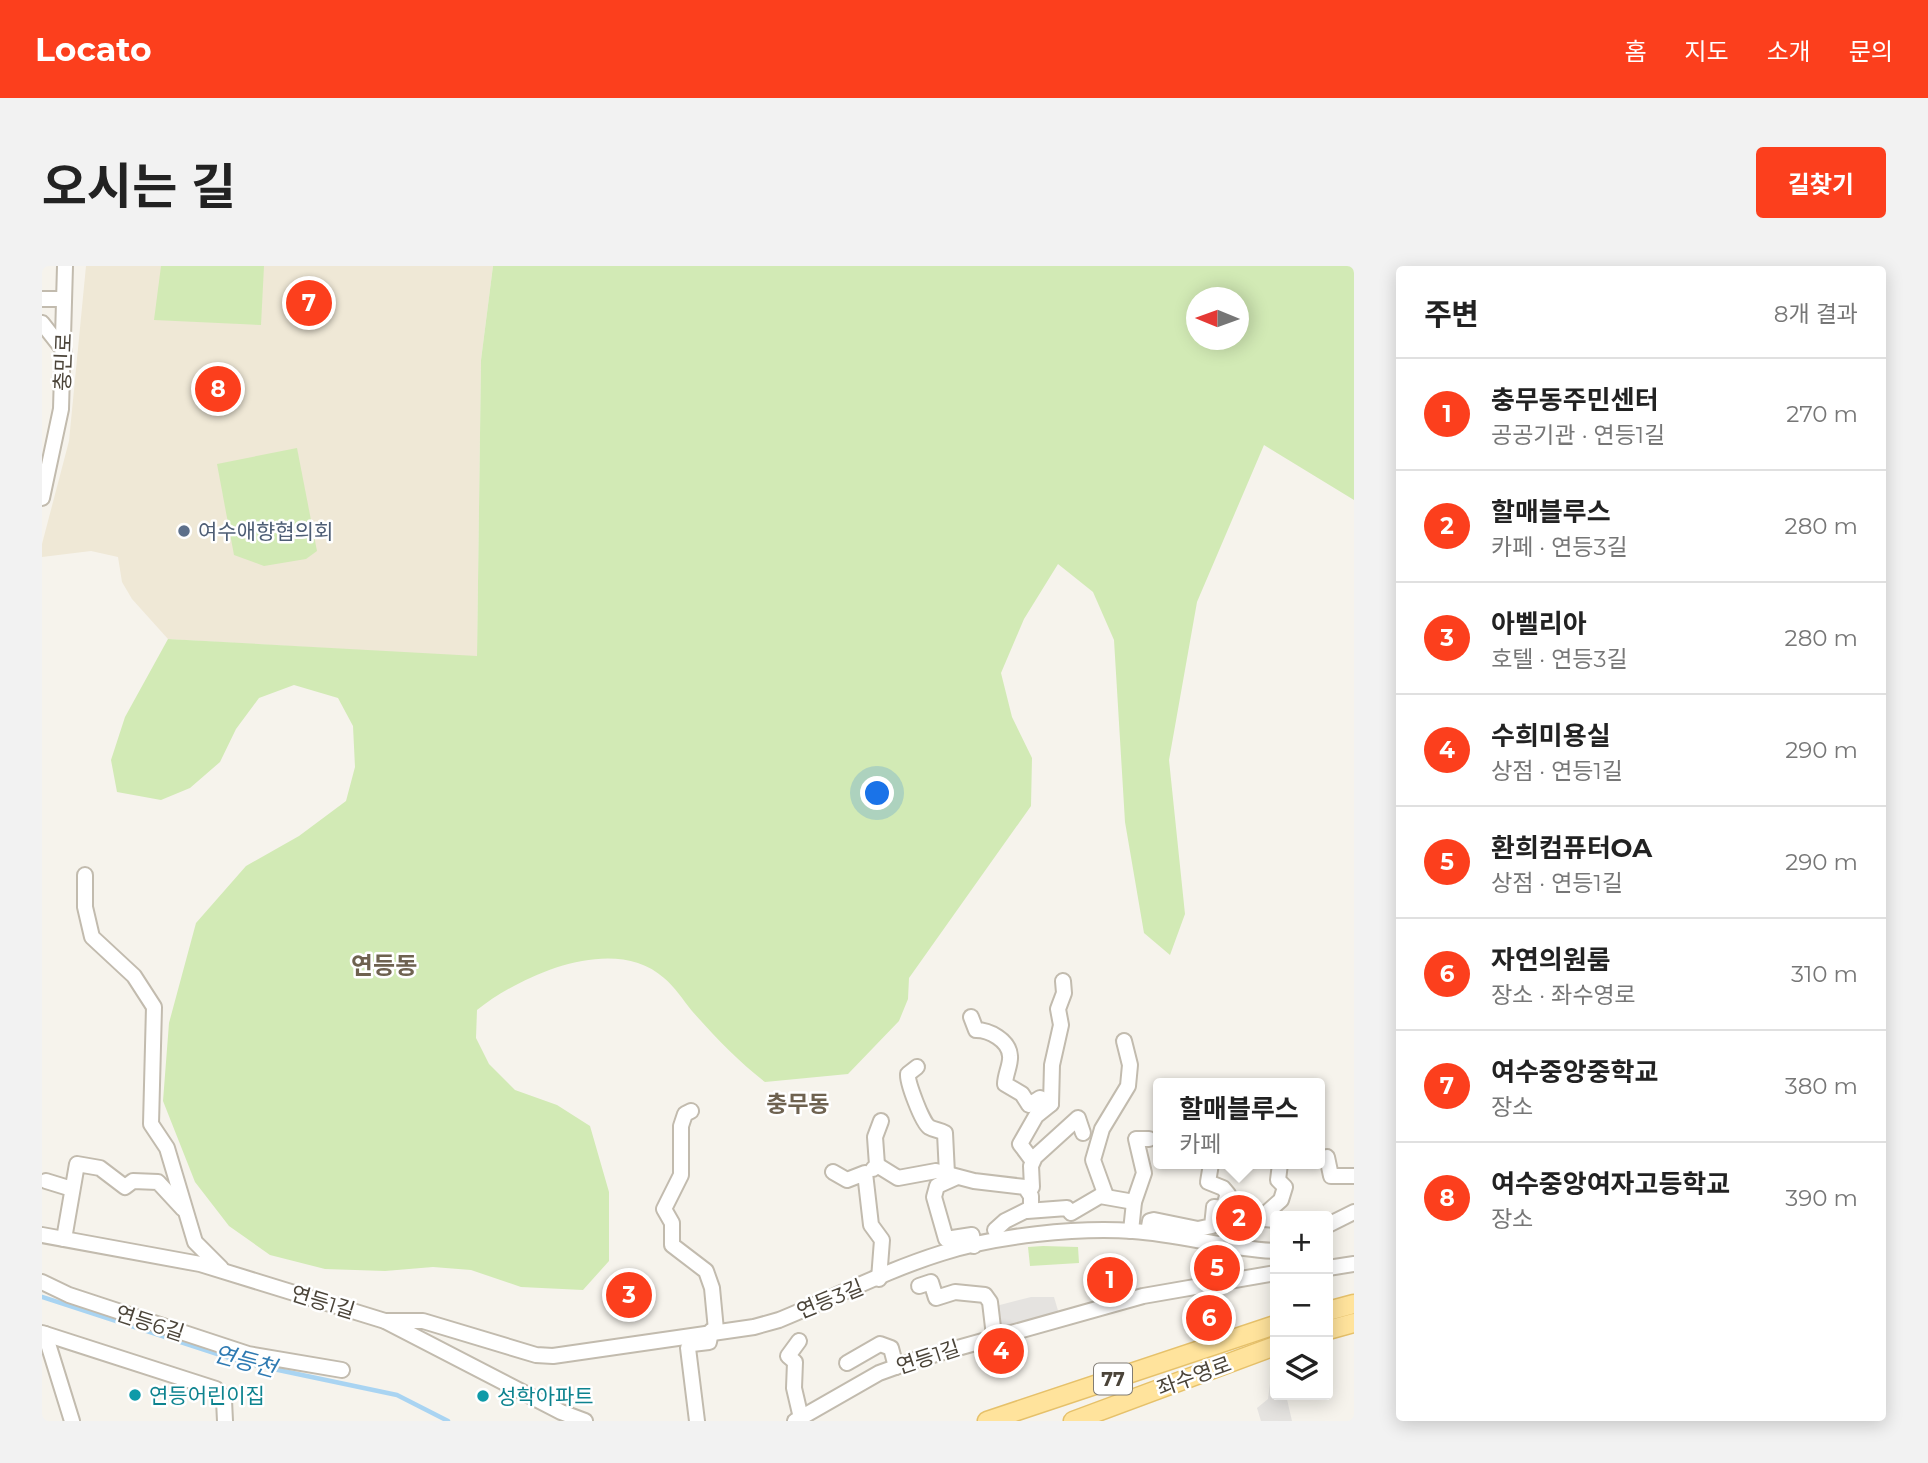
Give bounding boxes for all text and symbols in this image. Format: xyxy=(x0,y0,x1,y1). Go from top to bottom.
text: Locato xyxy=(35,29,152,69)
text: 홈 xyxy=(1624,37,1646,66)
text: 지도 xyxy=(1684,37,1729,66)
text: 소개 xyxy=(1767,37,1811,66)
text: 문의 xyxy=(1849,37,1893,66)
button: 길찾기 xyxy=(1756,147,1886,218)
text: 오시는 길 xyxy=(42,157,236,216)
pin: 7 xyxy=(286,277,332,329)
north arrow xyxy=(1186,287,1249,350)
text: 주변 xyxy=(1424,296,1479,333)
text: 8개 결과 xyxy=(1774,300,1858,328)
street label: 충민로 xyxy=(49,333,77,391)
pin: 8 xyxy=(195,363,241,415)
text: 충무동주민센터 xyxy=(1491,384,1658,416)
text: 1 xyxy=(1442,400,1452,428)
text: 270 m xyxy=(1786,400,1858,428)
text: 공공기관 · 연등1길 xyxy=(1491,421,1665,449)
text: 할매블루스 xyxy=(1491,496,1611,528)
text: 2 xyxy=(1440,512,1454,540)
text: 280 m xyxy=(1785,512,1858,540)
place label: 여수애향협의회 xyxy=(198,519,333,544)
marker: 여수애향협의회 xyxy=(176,523,192,539)
text: 카페 · 연등3길 xyxy=(1491,533,1628,561)
text: 아벨리아 xyxy=(1491,608,1587,640)
text: 3 xyxy=(1440,624,1454,652)
text: 280 m xyxy=(1785,624,1858,652)
text: 호텔 · 연등3길 xyxy=(1491,645,1628,673)
text: 수희미용실 xyxy=(1491,720,1611,752)
text: 4 xyxy=(1439,736,1455,764)
text: 290 m xyxy=(1785,736,1858,764)
text: 상점 · 연등1길 xyxy=(1491,757,1623,785)
your location xyxy=(860,776,894,810)
text: 환희컴퓨터OA xyxy=(1491,832,1652,864)
text: 5 xyxy=(1440,848,1454,876)
text: 290 m xyxy=(1785,848,1858,876)
text: 상점 · 연등1길 xyxy=(1491,869,1623,897)
text: 자연의원룸 xyxy=(1491,944,1611,976)
district label: 연등동 xyxy=(351,951,417,980)
text: 6 xyxy=(1440,960,1454,988)
text: 310 m xyxy=(1791,960,1858,988)
text: 장소 · 좌수영로 xyxy=(1491,981,1636,1009)
text: 여수중앙중학교 xyxy=(1491,1056,1658,1088)
text: 7 xyxy=(1440,1072,1454,1100)
text: 380 m xyxy=(1785,1072,1858,1100)
popup xyxy=(1153,1078,1325,1169)
district label: 충무동 xyxy=(766,1090,830,1118)
text: 할매블루스 xyxy=(1179,1093,1299,1125)
text: 장소 xyxy=(1491,1093,1533,1121)
text: 카페 xyxy=(1179,1130,1222,1158)
text: 여수중앙여자고등학교 xyxy=(1491,1168,1730,1200)
text: 8 xyxy=(1439,1184,1455,1212)
text: 390 m xyxy=(1785,1184,1858,1212)
pin: 2 xyxy=(1216,1192,1262,1244)
text: 장소 xyxy=(1491,1205,1533,1233)
map controls xyxy=(1270,1211,1333,1400)
button: + xyxy=(1270,1211,1333,1274)
pin: 5 xyxy=(1194,1242,1240,1294)
pin: 1 xyxy=(1087,1254,1133,1306)
pin: 3 xyxy=(606,1269,652,1321)
street label: 연등3길 xyxy=(793,1274,867,1324)
button: − xyxy=(1270,1274,1333,1337)
street label: 연등1길 xyxy=(288,1280,358,1324)
pin: 6 xyxy=(1186,1292,1232,1344)
street label: 연등6길 xyxy=(112,1300,188,1346)
pin: 4 xyxy=(978,1325,1024,1377)
street label: 연등1길 xyxy=(893,1335,963,1379)
button: layers xyxy=(1270,1337,1333,1400)
water label: 연등천 xyxy=(211,1339,282,1383)
street label: 좌수영로 xyxy=(1153,1351,1235,1401)
road number: 77 xyxy=(1094,1364,1132,1394)
place label: 연등어린이집 xyxy=(149,1383,265,1408)
place label: 성학아파트 xyxy=(497,1384,594,1409)
marker: 연등어린이집 xyxy=(127,1387,143,1403)
marker: 성학아파트 xyxy=(475,1388,491,1404)

